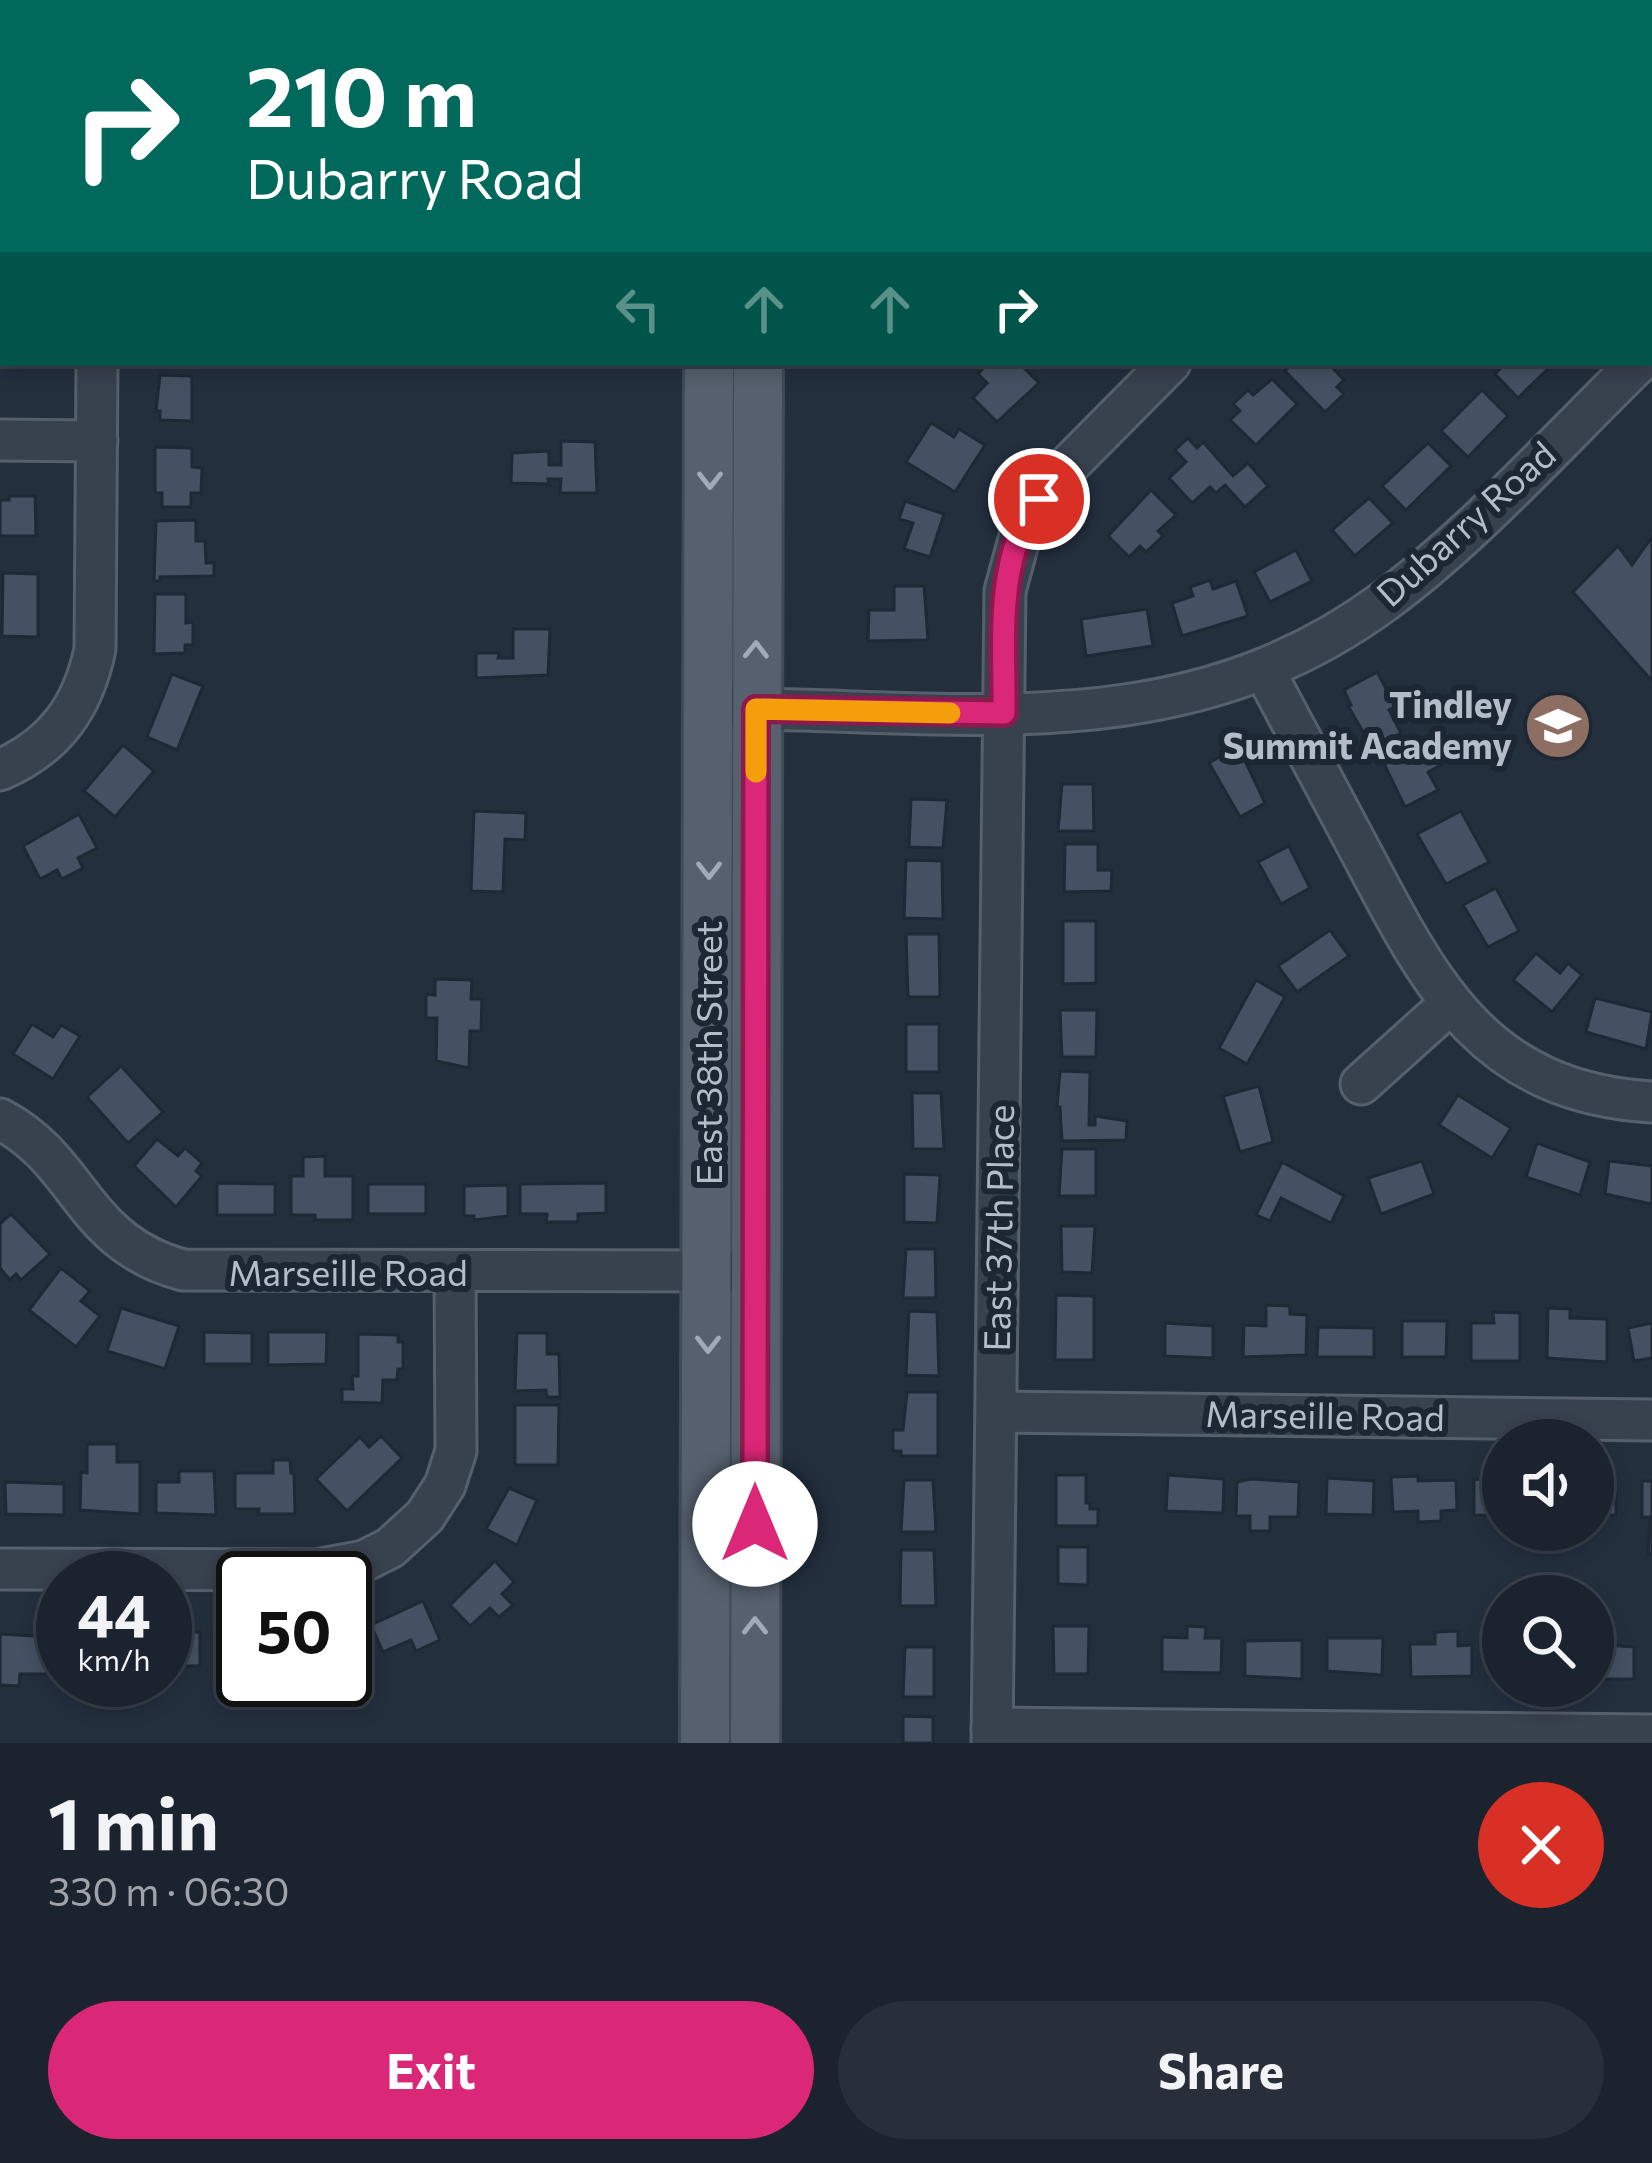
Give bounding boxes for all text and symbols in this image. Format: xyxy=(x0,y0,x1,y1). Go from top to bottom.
text: 210 m xyxy=(246,42,477,144)
icon: right xyxy=(48,48,204,204)
text: Dubarry Road xyxy=(246,144,584,210)
icon: left xyxy=(605,276,671,342)
icon: ahead xyxy=(731,276,797,342)
icon: ahead xyxy=(857,276,923,342)
icon: right xyxy=(983,276,1049,342)
street label: Dubarry Road xyxy=(1366,431,1563,614)
pin xyxy=(988,448,1090,550)
icon: arrive xyxy=(1006,466,1072,532)
one-way arrow xyxy=(697,472,723,490)
one-way arrow xyxy=(743,640,769,659)
place label: Tindley Summit Academy xyxy=(1223,681,1512,766)
school or university icon: Tindley Summit Academy xyxy=(1523,691,1593,761)
one-way arrow xyxy=(696,862,722,880)
street label: East 38th Street xyxy=(685,921,729,1185)
street label: East 37th Place xyxy=(973,1104,1021,1352)
street label: Marseille Road xyxy=(228,1249,468,1293)
one-way arrow xyxy=(695,1335,721,1354)
street label: Marseille Road xyxy=(1205,1390,1445,1438)
map controls xyxy=(1482,1419,1614,1707)
button: sound xyxy=(1482,1419,1614,1551)
position arrow xyxy=(692,1461,818,1587)
speed limit sign: 50 xyxy=(216,1551,372,1707)
button: search xyxy=(1482,1575,1614,1707)
text: 44 xyxy=(77,1577,151,1650)
one-way arrow xyxy=(742,1616,768,1634)
text: km/h xyxy=(78,1640,150,1677)
text: 1 min xyxy=(48,1777,219,1865)
button: close xyxy=(1478,1782,1604,1908)
text: 330 m · 06:30 xyxy=(48,1866,290,1914)
button: Exit xyxy=(48,2001,814,2139)
button: Share xyxy=(838,2001,1604,2139)

